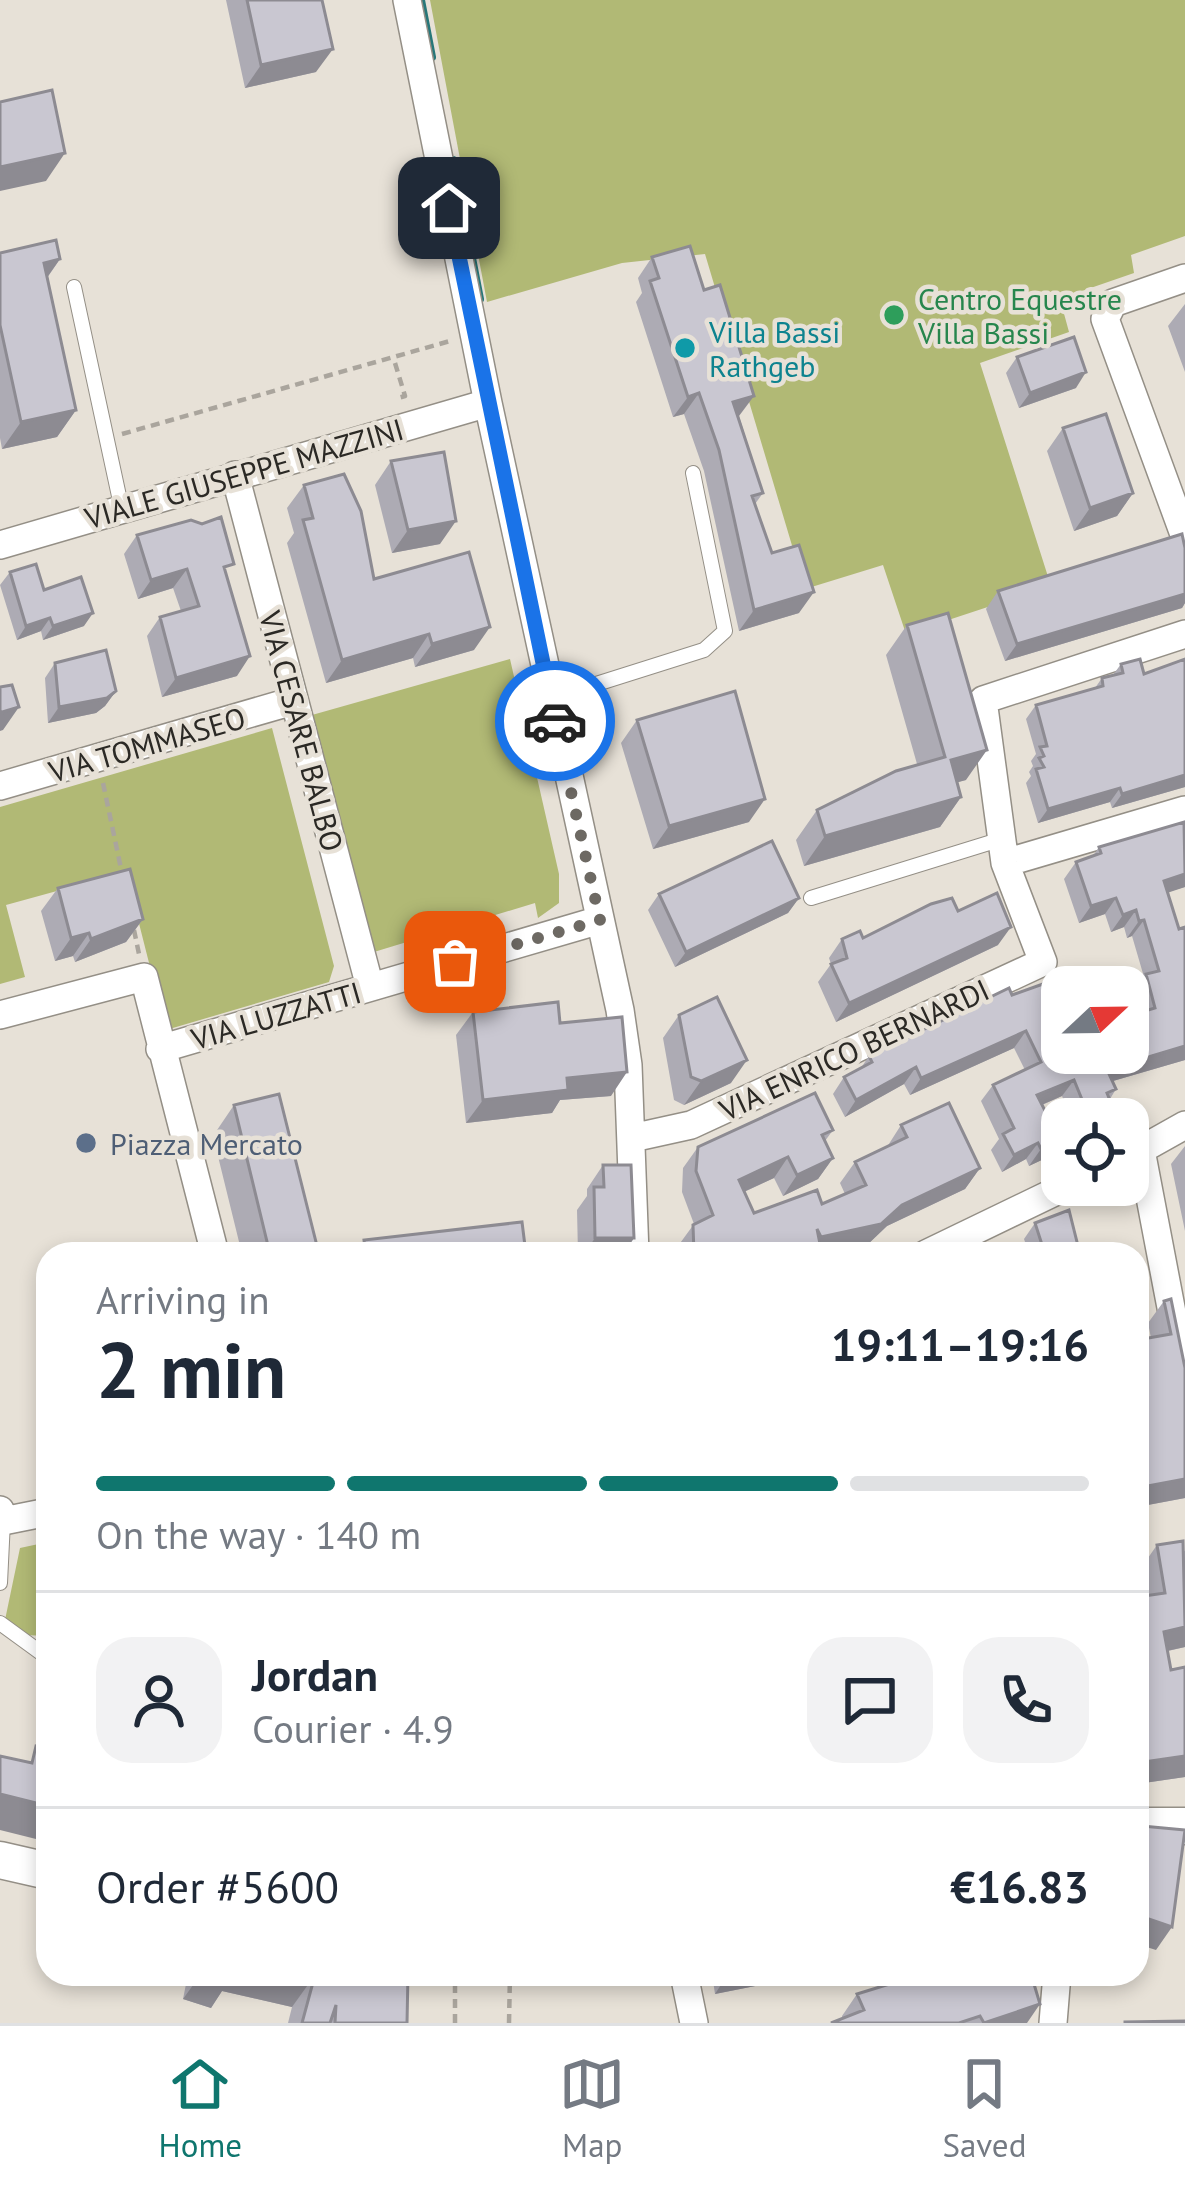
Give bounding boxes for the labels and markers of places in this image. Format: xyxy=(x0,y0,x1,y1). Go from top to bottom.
pin xyxy=(398,157,500,259)
place label: Centro Equestre Villa Bassi xyxy=(917,279,1122,352)
marker: Centro Equestre Villa Bassi xyxy=(881,302,907,328)
place label: Villa Bassi Rathgeb xyxy=(708,312,840,385)
marker: Villa Bassi Rathgeb xyxy=(672,335,698,361)
pin xyxy=(404,911,506,1013)
place label: Piazza Mercato xyxy=(110,1124,303,1163)
marker: Piazza Mercato xyxy=(73,1130,99,1156)

